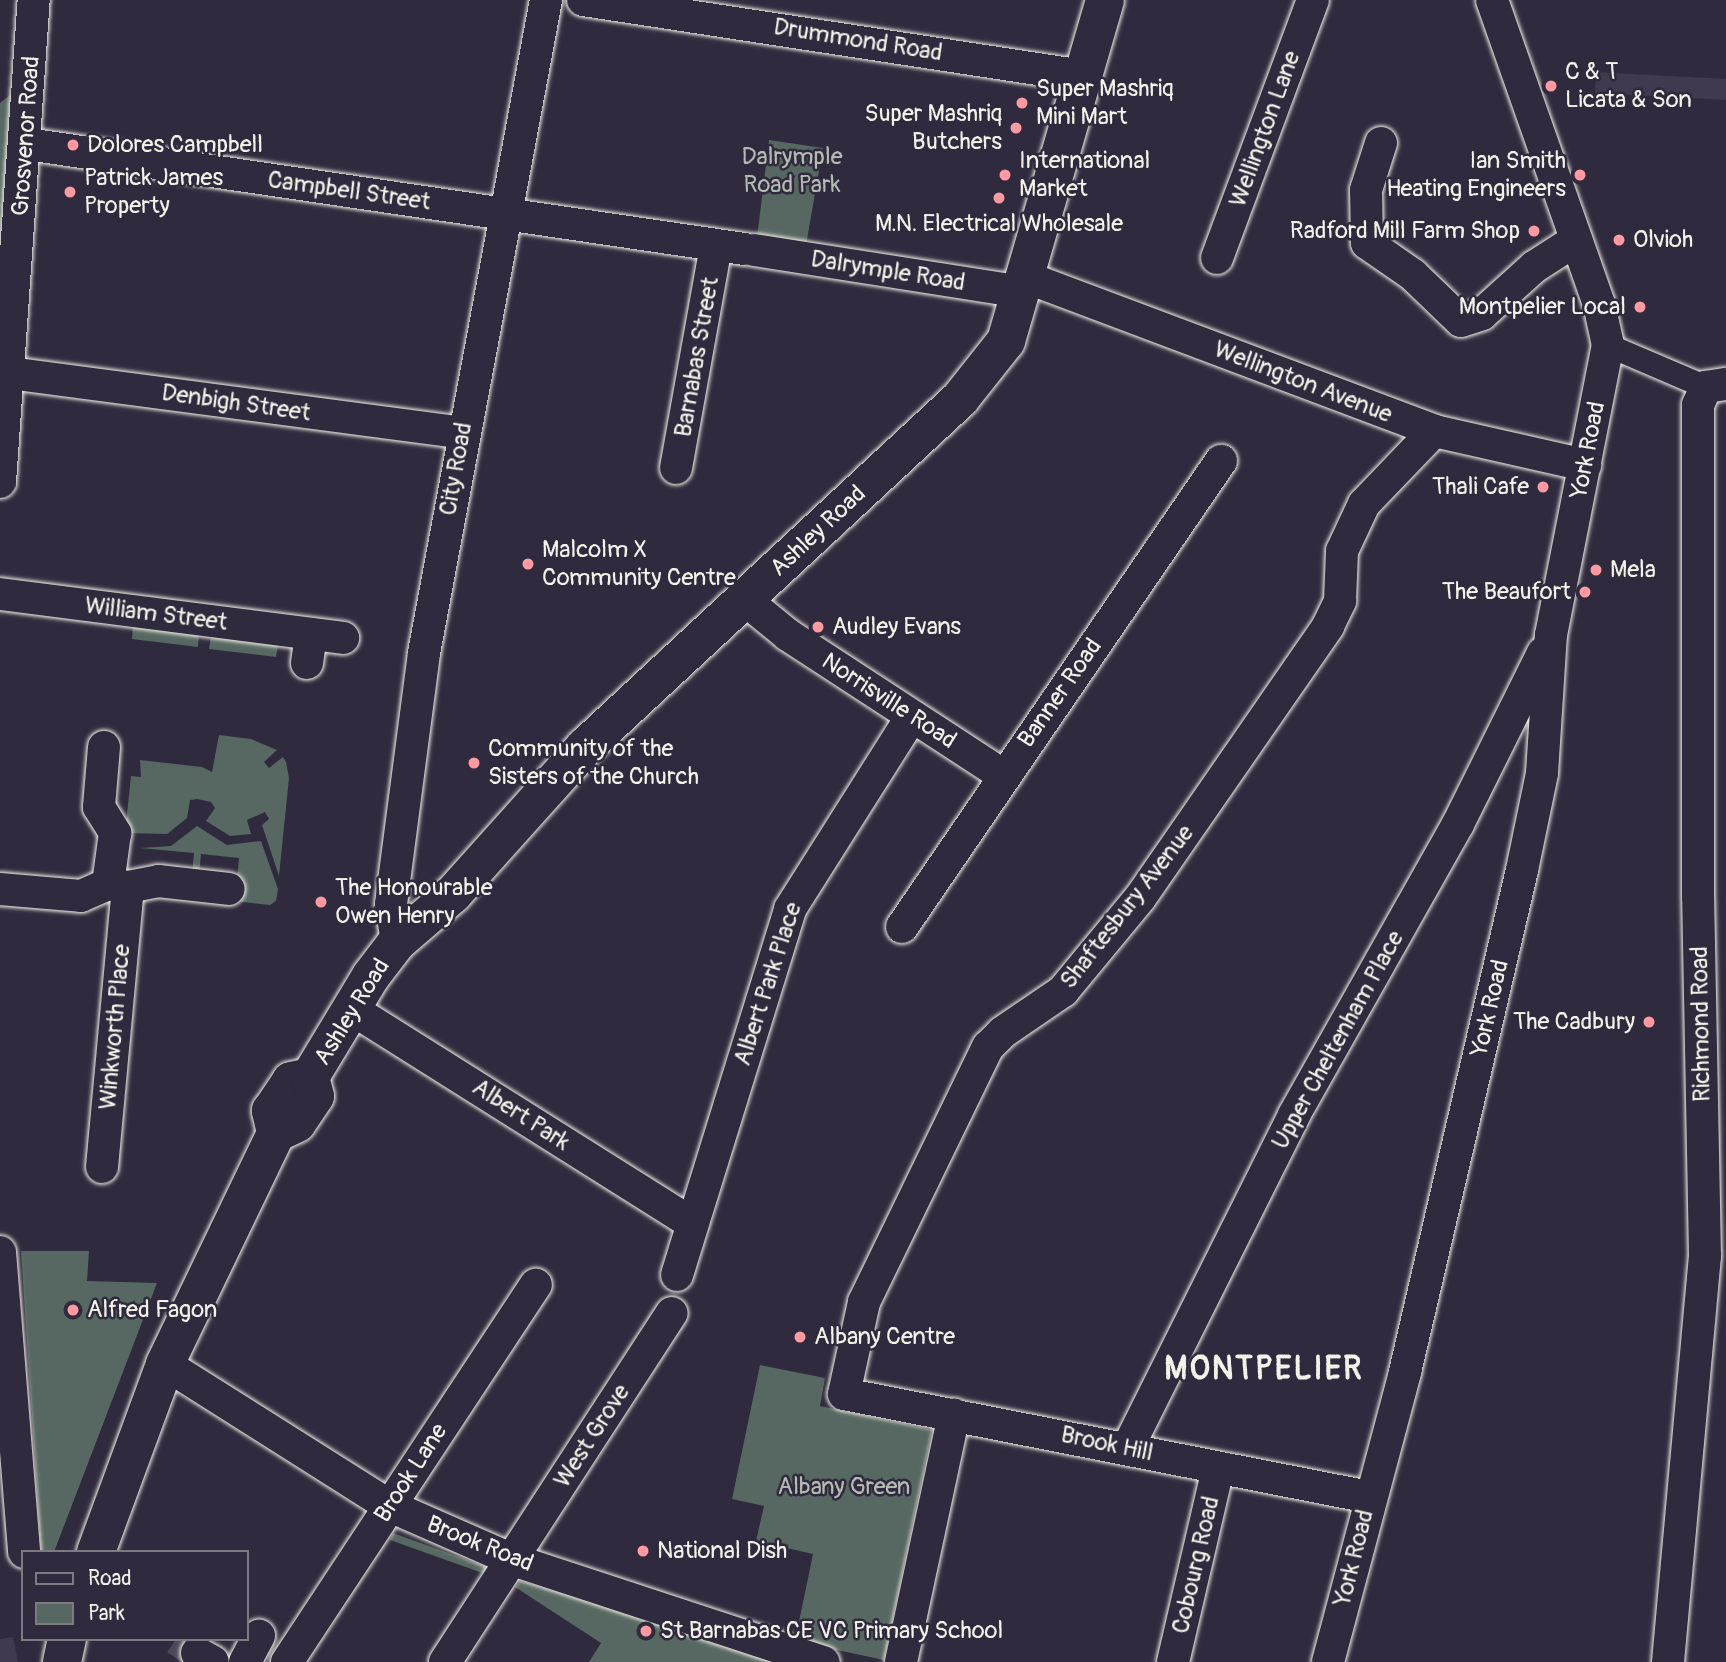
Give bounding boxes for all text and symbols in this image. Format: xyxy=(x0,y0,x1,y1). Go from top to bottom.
street label: Drummond Road xyxy=(772,12,944,68)
street label: Wellington Lane xyxy=(1223,47,1307,211)
street label: Grosvenor Road xyxy=(6,55,46,217)
place label: C & T Licata & Son xyxy=(1565,58,1692,114)
place label: Super Mashriq Mini Mart xyxy=(1036,75,1173,131)
marker: C & T Licata & Son xyxy=(1543,78,1559,94)
marker: Super Mashriq Mini Mart xyxy=(1014,95,1030,111)
place label: Super Mashriq Butchers xyxy=(865,100,1002,156)
marker: Super Mashriq Butchers xyxy=(1008,120,1024,136)
place label: Dolores Campbell xyxy=(87,131,263,159)
marker: Dolores Campbell xyxy=(65,137,81,153)
park label: Dalrymple Road Park xyxy=(742,143,842,199)
place label: International Market xyxy=(1019,147,1150,203)
place label: Ian Smith Heating Engineers xyxy=(1386,147,1566,203)
place label: Patrick James Property xyxy=(84,164,223,220)
street label: Campbell Street xyxy=(266,165,432,217)
marker: International Market xyxy=(997,167,1013,183)
marker: Ian Smith Heating Engineers xyxy=(1572,167,1588,183)
marker: Patrick James Property xyxy=(62,184,78,200)
marker: M.N. Electrical Wholesale xyxy=(991,190,1007,206)
place label: M.N. Electrical Wholesale xyxy=(875,210,1123,238)
place label: Radford Mill Farm Shop xyxy=(1290,217,1520,245)
marker: Radford Mill Farm Shop xyxy=(1526,223,1542,239)
place label: Olvioh xyxy=(1633,226,1693,254)
marker: Olvioh xyxy=(1611,232,1627,248)
street label: Dalrymple Road xyxy=(809,245,967,297)
street label: Barnabas Street xyxy=(669,275,725,439)
place label: Montpelier Local xyxy=(1459,293,1626,321)
marker: Montpelier Local xyxy=(1632,299,1648,315)
street label: Wellington Avenue xyxy=(1210,335,1396,429)
street label: Denbigh Street xyxy=(160,378,312,428)
street label: York Road xyxy=(1564,399,1612,501)
street label: City Road xyxy=(434,420,478,518)
place label: Thali Cafe xyxy=(1432,473,1529,501)
street label: Ashley Road xyxy=(764,479,872,583)
marker: Thali Cafe xyxy=(1535,479,1551,495)
place label: Malcolm X Community Centre xyxy=(542,536,736,592)
marker: Malcolm X Community Centre xyxy=(520,556,536,572)
place label: Mela xyxy=(1610,556,1656,584)
marker: Mela xyxy=(1588,562,1604,578)
place label: The Beaufort xyxy=(1442,578,1571,606)
marker: The Beaufort xyxy=(1577,584,1593,600)
street label: William Street xyxy=(83,591,229,637)
place label: Audley Evans xyxy=(832,613,961,641)
marker: Audley Evans xyxy=(810,619,826,635)
street label: Banner Road xyxy=(1012,633,1108,753)
street label: Norrisville Road xyxy=(816,647,962,755)
place label: Community of the Sisters of the Church xyxy=(488,735,699,791)
marker: Community of the Sisters of the Church xyxy=(466,755,482,771)
street label: Shaftesbury Avenue xyxy=(1054,819,1200,995)
place label: The Honourable Owen Henry xyxy=(335,874,493,930)
marker: The Honourable Owen Henry xyxy=(313,894,329,910)
street label: Albert Park Place xyxy=(728,899,808,1069)
street label: Upper Cheltenham Place xyxy=(1266,926,1410,1154)
street label: Winkworth Place xyxy=(93,943,137,1111)
street label: Richmond Road xyxy=(1685,946,1717,1102)
street label: Ashley Road xyxy=(308,953,396,1071)
street label: York Road xyxy=(1465,957,1515,1059)
place label: The Cadbury xyxy=(1513,1008,1635,1036)
marker: The Cadbury xyxy=(1641,1014,1657,1030)
street label: Albert Park xyxy=(467,1073,575,1157)
place label: Alfred Fagon xyxy=(87,1296,217,1324)
marker: Alfred Fagon xyxy=(65,1302,81,1318)
place label: Albany Centre xyxy=(814,1323,955,1351)
marker: Albany Centre xyxy=(792,1329,808,1345)
district label: MONTPELIER xyxy=(1166,1350,1362,1388)
street label: West Grove xyxy=(548,1379,636,1493)
street label: Brook Lane xyxy=(368,1418,454,1528)
street label: Brook Hill xyxy=(1058,1420,1156,1468)
park label: Albany Green xyxy=(778,1473,910,1501)
street label: Cobourg Road xyxy=(1166,1494,1226,1636)
street label: York Road xyxy=(1328,1507,1380,1609)
street label: Brook Road xyxy=(423,1510,537,1578)
place label: National Dish xyxy=(657,1537,787,1565)
marker: National Dish xyxy=(635,1543,651,1559)
legend xyxy=(21,1550,248,1641)
text: Road xyxy=(88,1565,132,1592)
text: Park xyxy=(88,1600,125,1627)
place label: St Barnabas CE VC Primary School xyxy=(660,1617,1003,1645)
marker: St Barnabas CE VC Primary School xyxy=(638,1623,654,1639)

